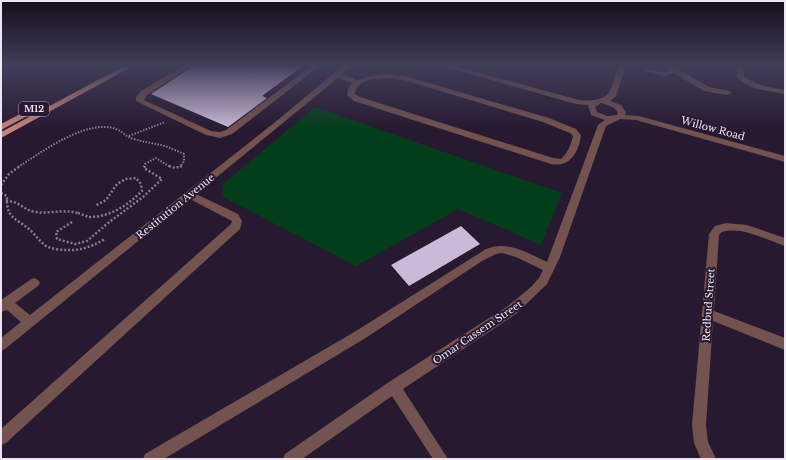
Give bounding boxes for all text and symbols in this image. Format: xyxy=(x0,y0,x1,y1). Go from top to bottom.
road number: M12 xyxy=(19,102,49,116)
street label: Willow Road xyxy=(679,113,746,143)
street label: Restitution Avenue xyxy=(134,171,217,242)
street label: Redbud Street xyxy=(699,268,718,342)
street label: Omar Cassem Street xyxy=(430,298,525,367)

